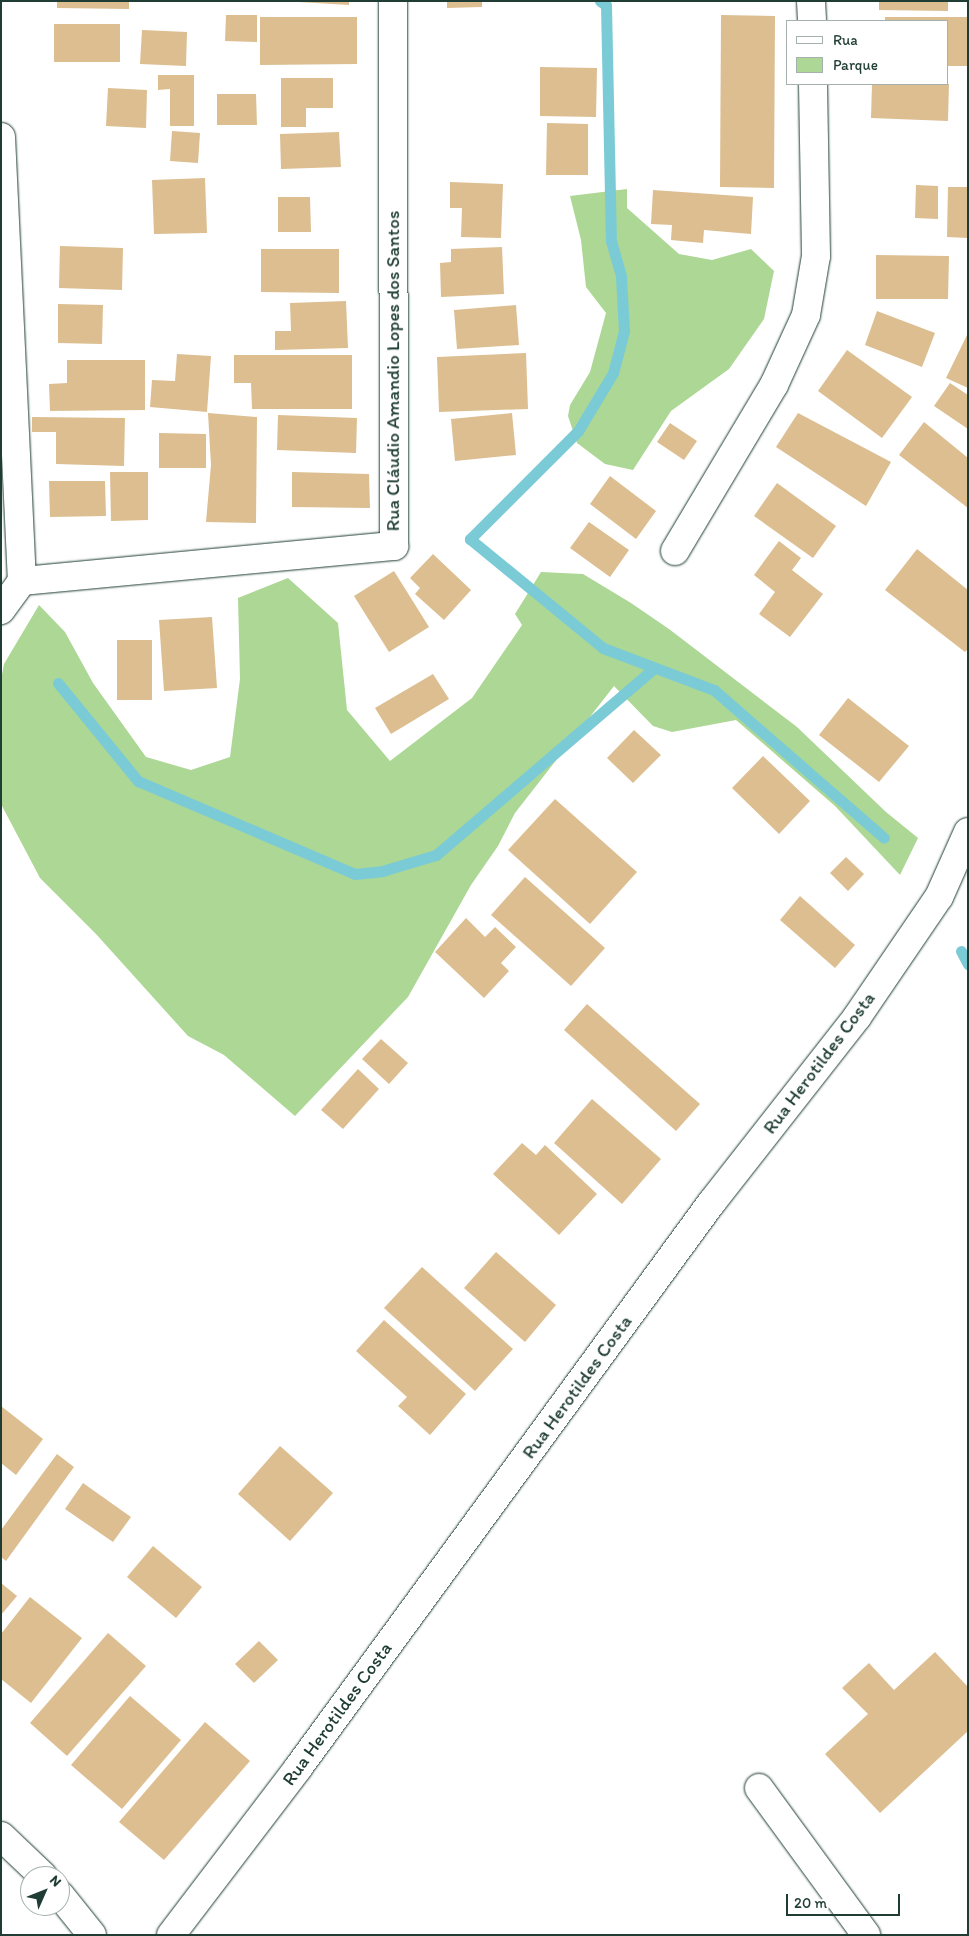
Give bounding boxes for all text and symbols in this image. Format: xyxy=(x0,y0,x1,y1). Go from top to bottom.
legend xyxy=(786,20,949,85)
text: Rua xyxy=(833,31,858,49)
text: Parque xyxy=(833,56,878,74)
street label: Rua Cláudio Amandio Lopes dos Santos xyxy=(382,211,404,531)
street label: Rua Herotildes Costa xyxy=(758,988,880,1138)
street label: Rua Herotildes Costa xyxy=(517,1311,637,1463)
street label: Rua Herotildes Costa xyxy=(277,1638,397,1790)
north arrow xyxy=(20,1866,70,1916)
text: N xyxy=(46,1872,65,1890)
scale bar xyxy=(789,1884,903,1916)
text: 20 m xyxy=(794,1894,827,1912)

